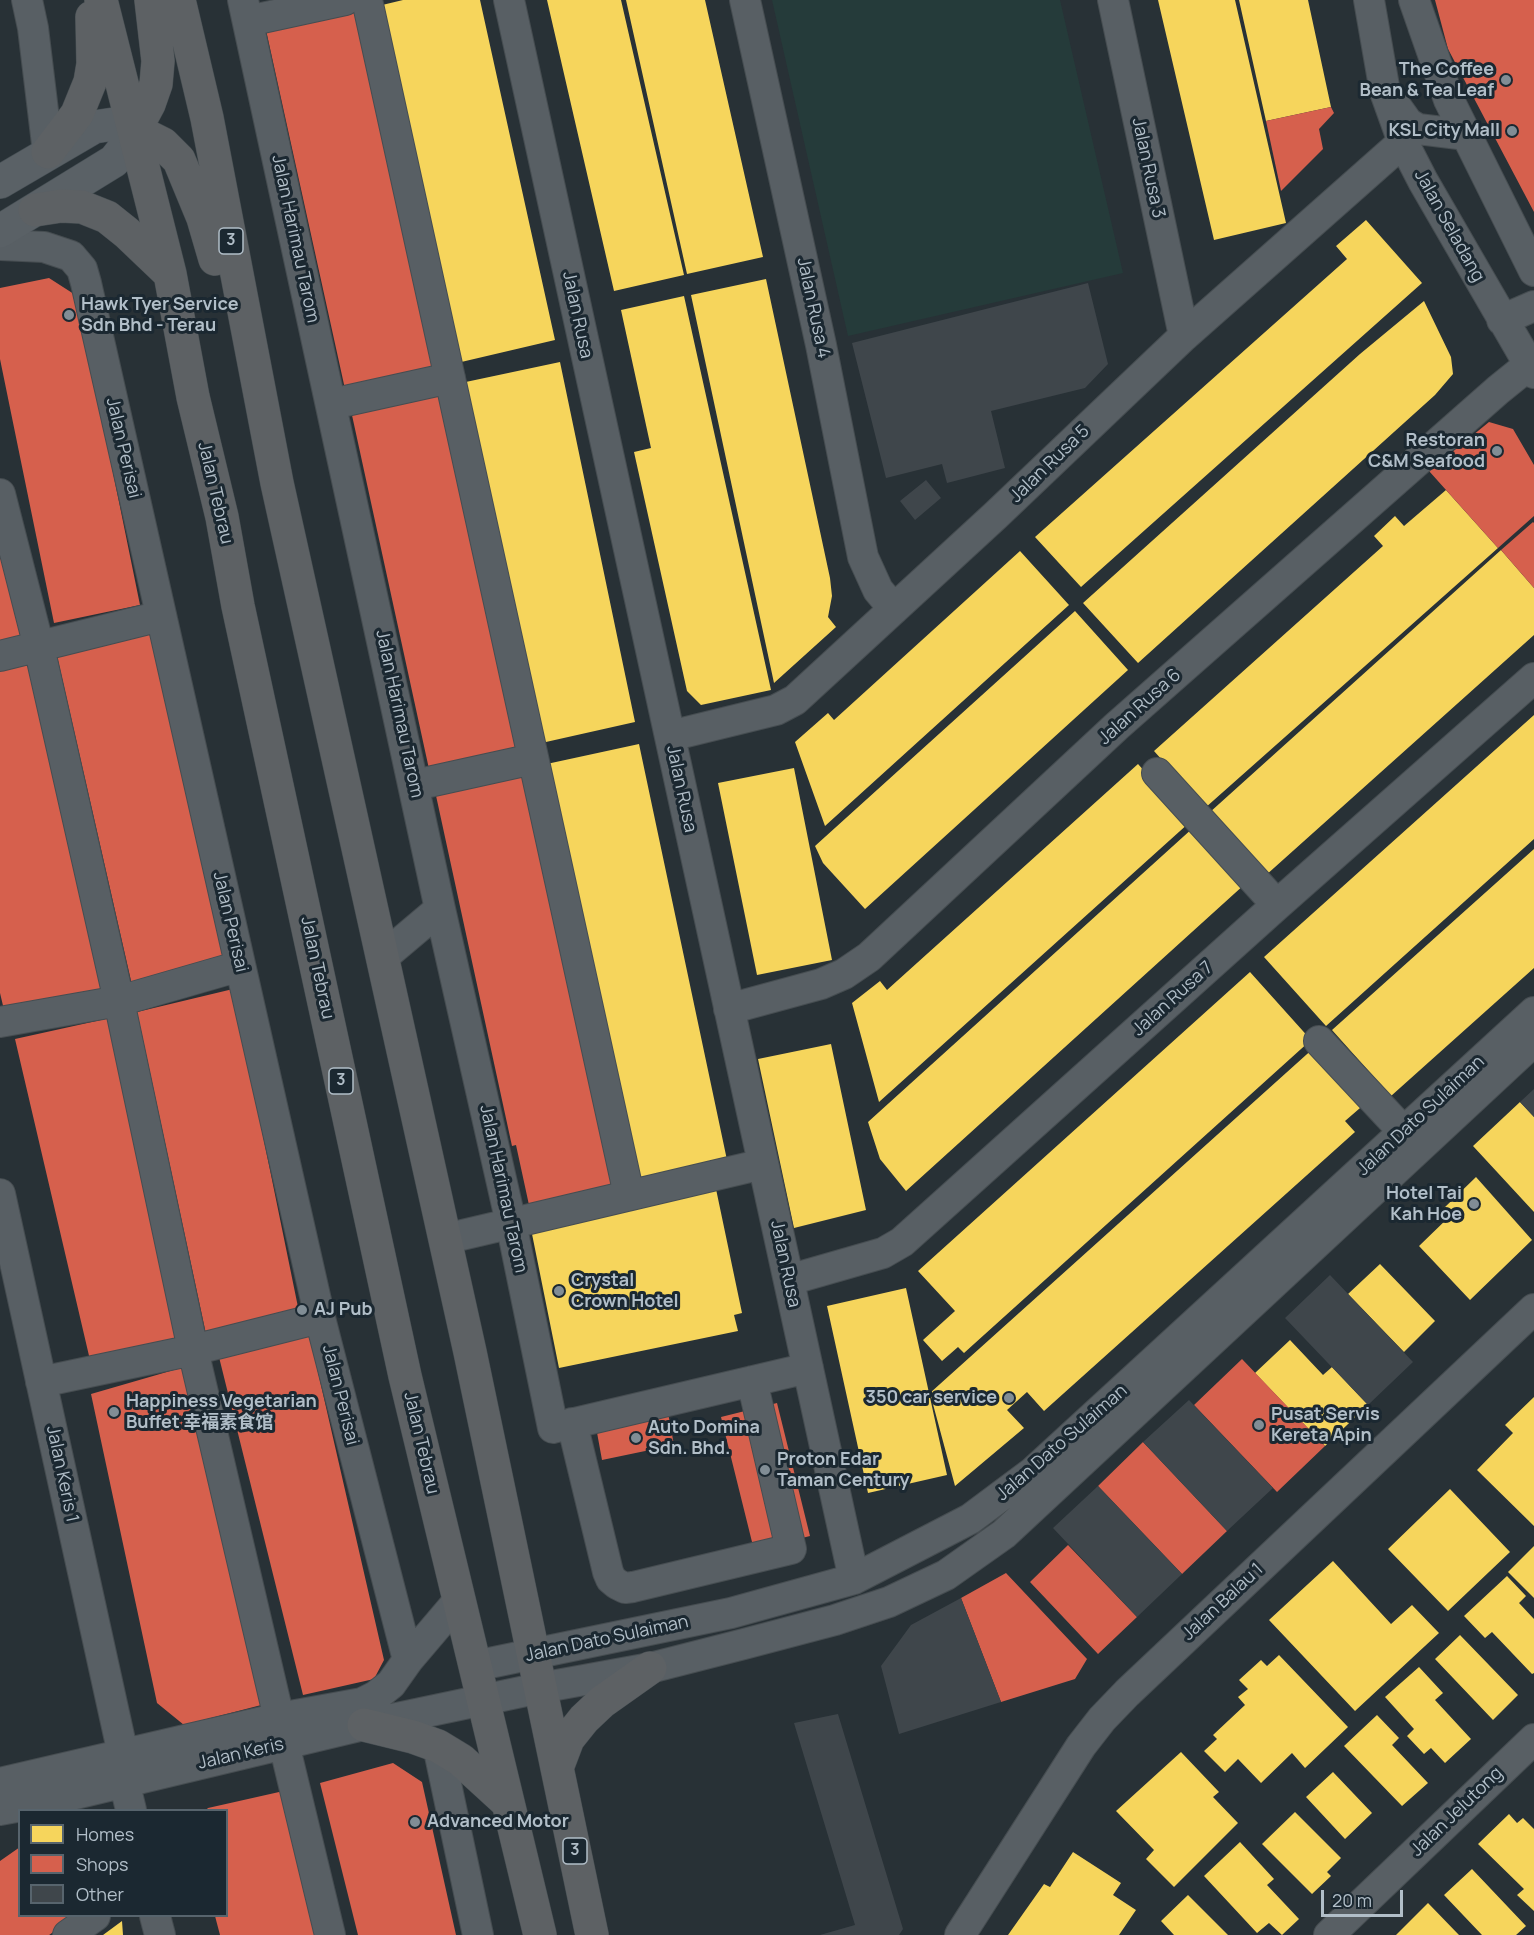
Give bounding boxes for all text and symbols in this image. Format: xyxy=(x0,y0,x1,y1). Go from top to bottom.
place label: The Coffee Bean & Tea Leaf xyxy=(1360,59,1494,101)
marker: The Coffee Bean & Tea Leaf xyxy=(1499,73,1513,87)
street label: Jalan Rusa 3 xyxy=(1127,116,1169,220)
place label: KSL City Mall xyxy=(1388,120,1500,142)
marker: KSL City Mall xyxy=(1505,124,1519,138)
street label: Jalan Harimau Tarom xyxy=(267,153,323,325)
street label: Jalan Seladang xyxy=(1409,166,1489,286)
road number: 3 xyxy=(219,228,243,254)
street label: Jalan Rusa 4 xyxy=(792,256,834,360)
street label: Jalan Rusa xyxy=(557,270,597,360)
place label: Hawk Tyer Service Sdn Bhd - Terau xyxy=(81,294,238,336)
marker: Hawk Tyer Service Sdn Bhd - Terau xyxy=(62,308,76,322)
street label: Jalan Perisai xyxy=(101,396,145,500)
street label: Jalan Rusa 5 xyxy=(1006,421,1094,507)
place label: Restoran C&M Seafood xyxy=(1368,430,1485,472)
street label: Jalan Tebrau xyxy=(193,440,237,546)
marker: Restoran C&M Seafood xyxy=(1490,444,1504,458)
street label: Jalan Harimau Tarom xyxy=(371,628,427,800)
street label: Jalan Rusa 6 xyxy=(1094,664,1186,750)
street label: Jalan Rusa xyxy=(661,744,701,834)
street label: Jalan Perisai xyxy=(208,870,252,974)
street label: Jalan Tebrau xyxy=(296,915,338,1021)
street label: Jalan Rusa 7 xyxy=(1128,957,1218,1041)
street label: Jalan Dato Sulaiman xyxy=(1353,1051,1489,1181)
road number: 3 xyxy=(329,1068,353,1094)
street label: Jalan Harimau Tarom xyxy=(475,1103,531,1275)
place label: Hotel Tai Kah Hoe xyxy=(1386,1183,1462,1226)
marker: Hotel Tai Kah Hoe xyxy=(1467,1197,1481,1211)
street label: Jalan Rusa xyxy=(765,1219,805,1309)
place label: Crystal Crown Hotel xyxy=(571,1270,679,1312)
marker: Crystal Crown Hotel xyxy=(552,1284,566,1298)
place label: AJ Pub xyxy=(314,1299,373,1321)
marker: AJ Pub xyxy=(295,1303,309,1317)
street label: Jalan Perisai xyxy=(317,1343,363,1447)
street label: Jalan Dato Sulaiman xyxy=(992,1380,1132,1506)
place label: 350 car service xyxy=(865,1387,997,1409)
street label: Jalan Tebrau xyxy=(399,1390,443,1496)
place label: Happiness Vegetarian Buffet 幸福素食馆 xyxy=(126,1391,317,1434)
marker: 350 car service xyxy=(1002,1391,1016,1405)
place label: Pusat Servis Kereta Apin xyxy=(1271,1404,1380,1446)
marker: Happiness Vegetarian Buffet 幸福素食馆 xyxy=(107,1405,121,1419)
place label: Auto Domina Sdn. Bhd. xyxy=(648,1417,760,1460)
marker: Pusat Servis Kereta Apin xyxy=(1252,1418,1266,1432)
street label: Jalan Keris 1 xyxy=(41,1424,83,1524)
marker: Auto Domina Sdn. Bhd. xyxy=(629,1431,643,1445)
place label: Proton Edar Taman Century xyxy=(777,1449,910,1492)
marker: Proton Edar Taman Century xyxy=(758,1463,772,1477)
street label: Jalan Balau 1 xyxy=(1178,1559,1268,1645)
street label: Jalan Dato Sulaiman xyxy=(523,1611,691,1667)
street label: Jalan Keris xyxy=(196,1734,286,1774)
street label: Jalan Jelutong xyxy=(1407,1763,1507,1861)
legend xyxy=(18,1809,228,1917)
place label: Advanced Motor xyxy=(427,1811,569,1833)
marker: Advanced Motor xyxy=(408,1815,422,1829)
text: Homes xyxy=(76,1822,134,1846)
road number: 3 xyxy=(563,1838,587,1864)
text: Shops xyxy=(76,1852,128,1876)
scale bar xyxy=(1324,1878,1406,1916)
text: Other xyxy=(76,1882,124,1906)
text: 20 m xyxy=(1332,1888,1372,1912)

